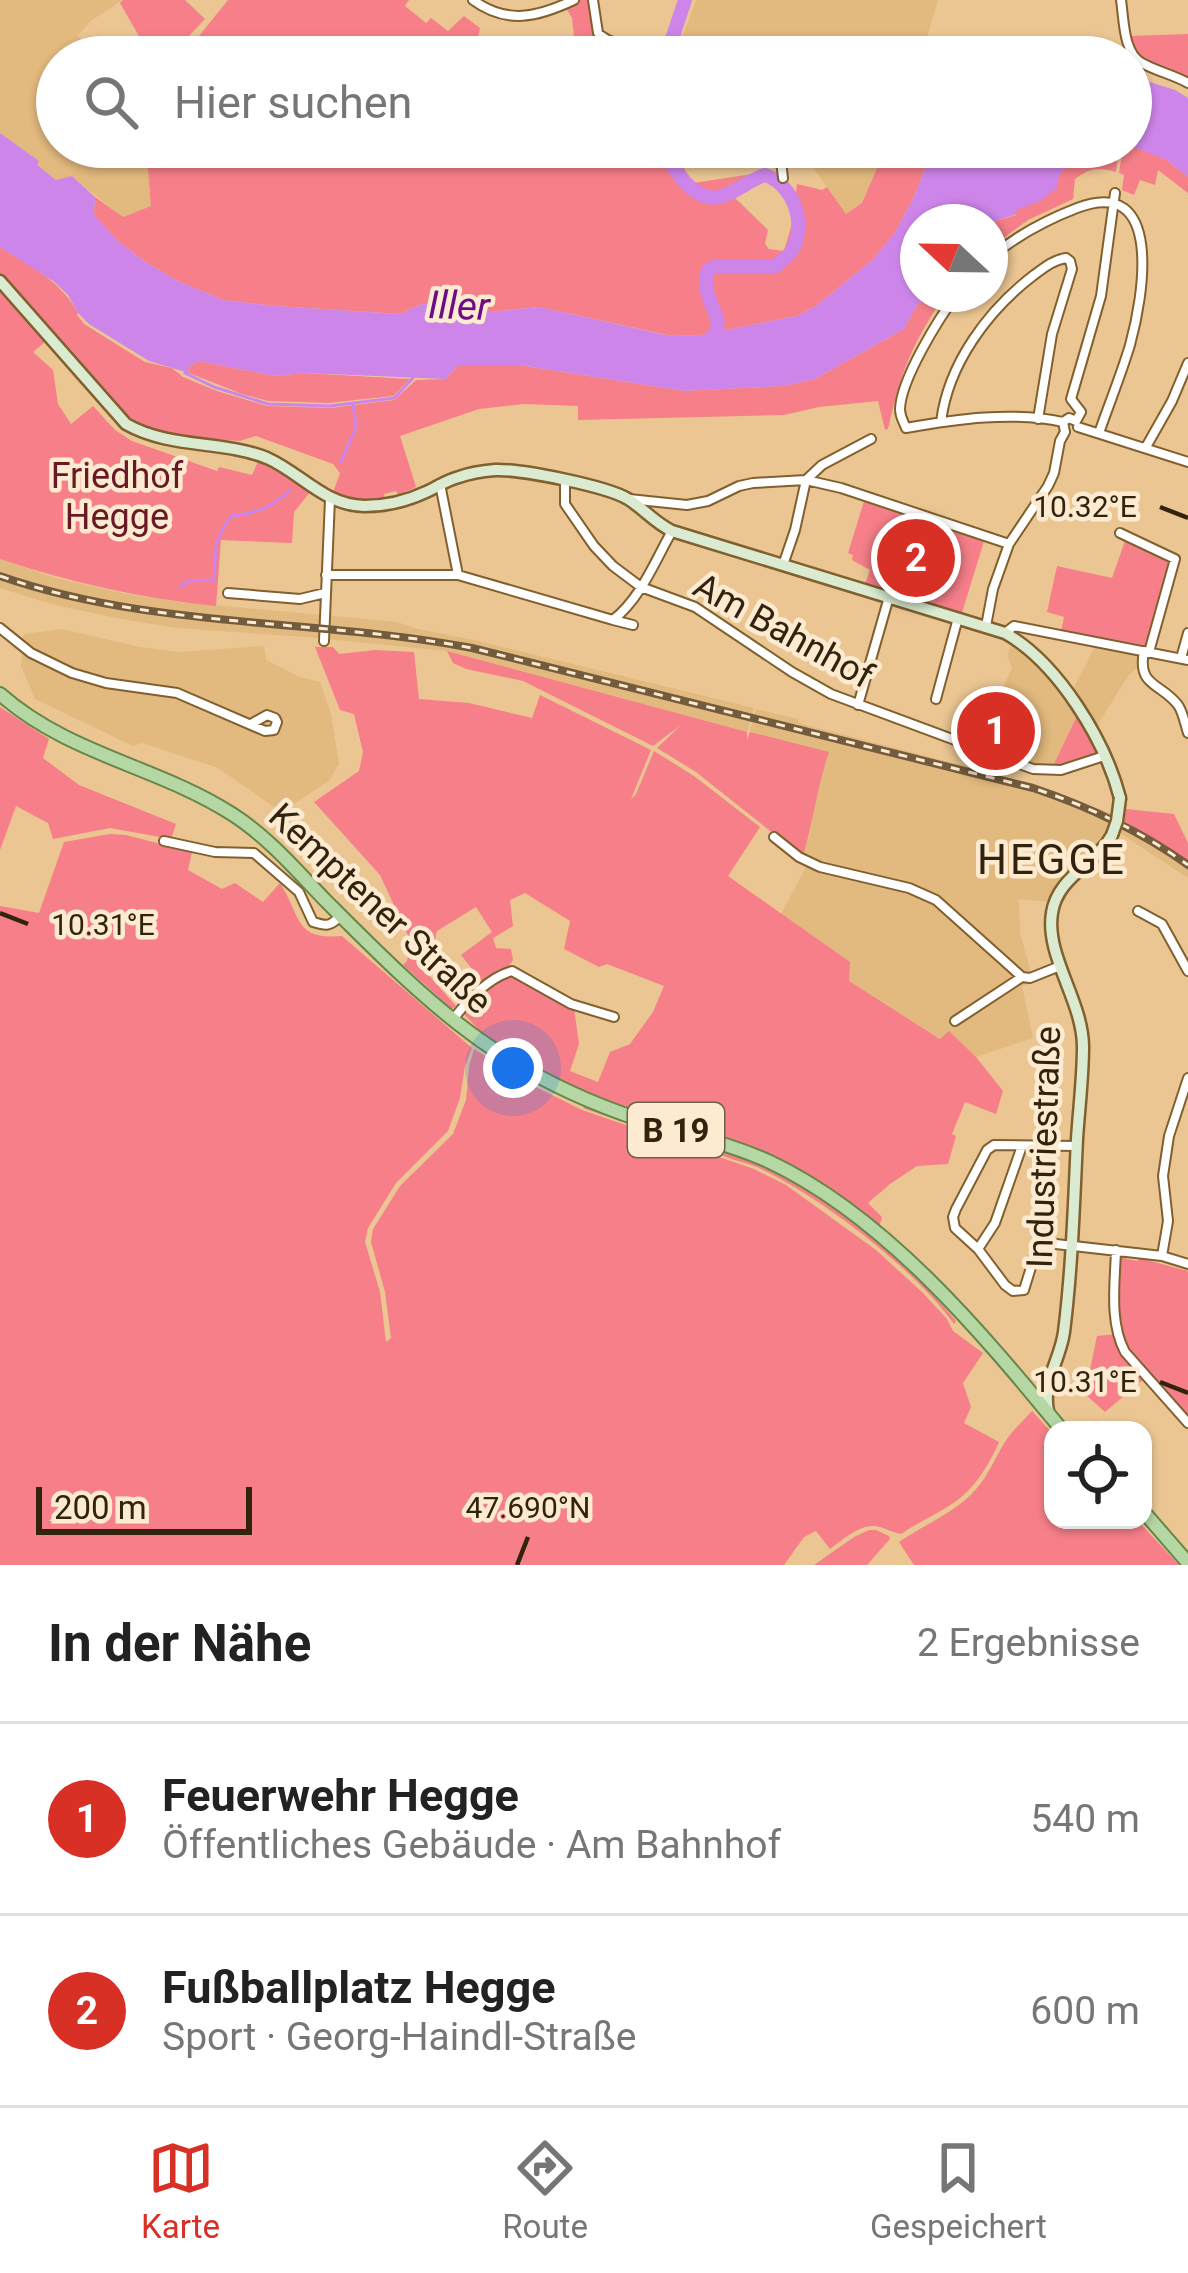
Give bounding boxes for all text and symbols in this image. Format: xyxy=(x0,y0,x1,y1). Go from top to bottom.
search box xyxy=(36,36,1152,168)
icon: search xyxy=(78,69,144,135)
text: Hier suchen xyxy=(174,76,412,129)
north arrow xyxy=(900,204,1008,312)
water label: Iller xyxy=(427,282,492,330)
park label: Friedhof Hegge xyxy=(51,455,184,538)
text: 10.32°E xyxy=(1033,489,1137,524)
pin: 2 xyxy=(877,513,955,603)
street label: Am Bahnhof xyxy=(686,564,881,698)
pin: 1 xyxy=(957,686,1035,776)
street label: Kemptener Straße xyxy=(260,795,500,1023)
district label: HEGGE xyxy=(977,835,1127,884)
text: 10.31°E xyxy=(51,907,155,942)
street label: Industriestraße xyxy=(1019,1025,1069,1269)
your location xyxy=(483,1038,543,1098)
road number: B 19 xyxy=(628,1103,724,1157)
text: 10.31°E xyxy=(1033,1364,1137,1399)
map controls xyxy=(1044,1421,1152,1529)
button: locate xyxy=(1044,1421,1152,1529)
scale bar xyxy=(36,1481,252,1534)
text: 200 m xyxy=(54,1488,147,1527)
text: 47.690°N xyxy=(466,1490,590,1525)
text: In der Nähe xyxy=(48,1614,311,1673)
text: 2 Ergebnisse xyxy=(917,1620,1140,1666)
text: Feuerwehr Hegge xyxy=(162,1769,519,1822)
text: 1 xyxy=(76,1796,98,1842)
text: 540 m xyxy=(1030,1796,1140,1842)
text: Öffentliches Gebäude · Am Bahnhof xyxy=(162,1822,781,1868)
text: Fußballplatz Hegge xyxy=(162,1961,555,2014)
text: 2 xyxy=(76,1988,98,2034)
text: 600 m xyxy=(1030,1988,1140,2034)
text: Sport · Georg-Haindl-Straße xyxy=(162,2014,637,2060)
tab: Karte xyxy=(141,2135,220,2246)
tab: Route xyxy=(502,2135,588,2246)
tab: Gespeichert xyxy=(870,2135,1047,2246)

